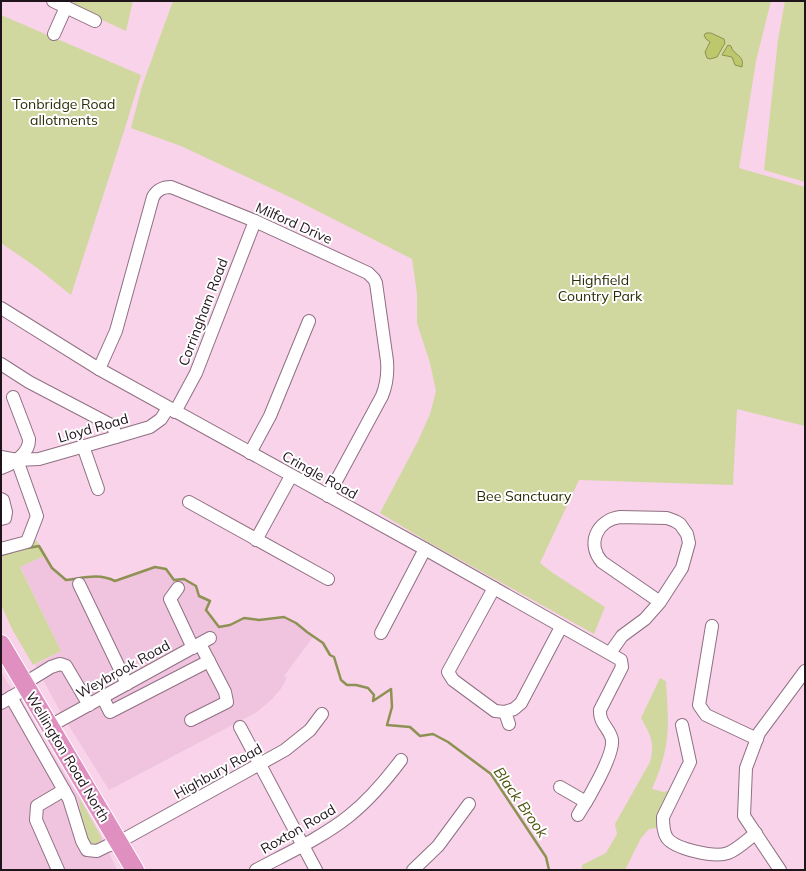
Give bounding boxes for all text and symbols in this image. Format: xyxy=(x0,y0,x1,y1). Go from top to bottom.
park label: Tonbridge Road allotments xyxy=(13,95,115,129)
street label: Milford Drive xyxy=(253,198,335,248)
street label: Corringham Road xyxy=(174,256,232,368)
park label: Highfield Country Park xyxy=(558,271,643,305)
street label: Lloyd Road xyxy=(56,409,130,447)
street label: Cringle Road xyxy=(279,447,361,503)
park label: Bee Sanctuary xyxy=(477,487,572,505)
street label: Weybrook Road xyxy=(73,636,173,702)
street label: Wellington Road North xyxy=(22,689,114,825)
street label: Highbury Road xyxy=(171,739,265,803)
water label: Black Brook xyxy=(490,763,553,842)
street label: Roxton Road xyxy=(257,800,339,858)

